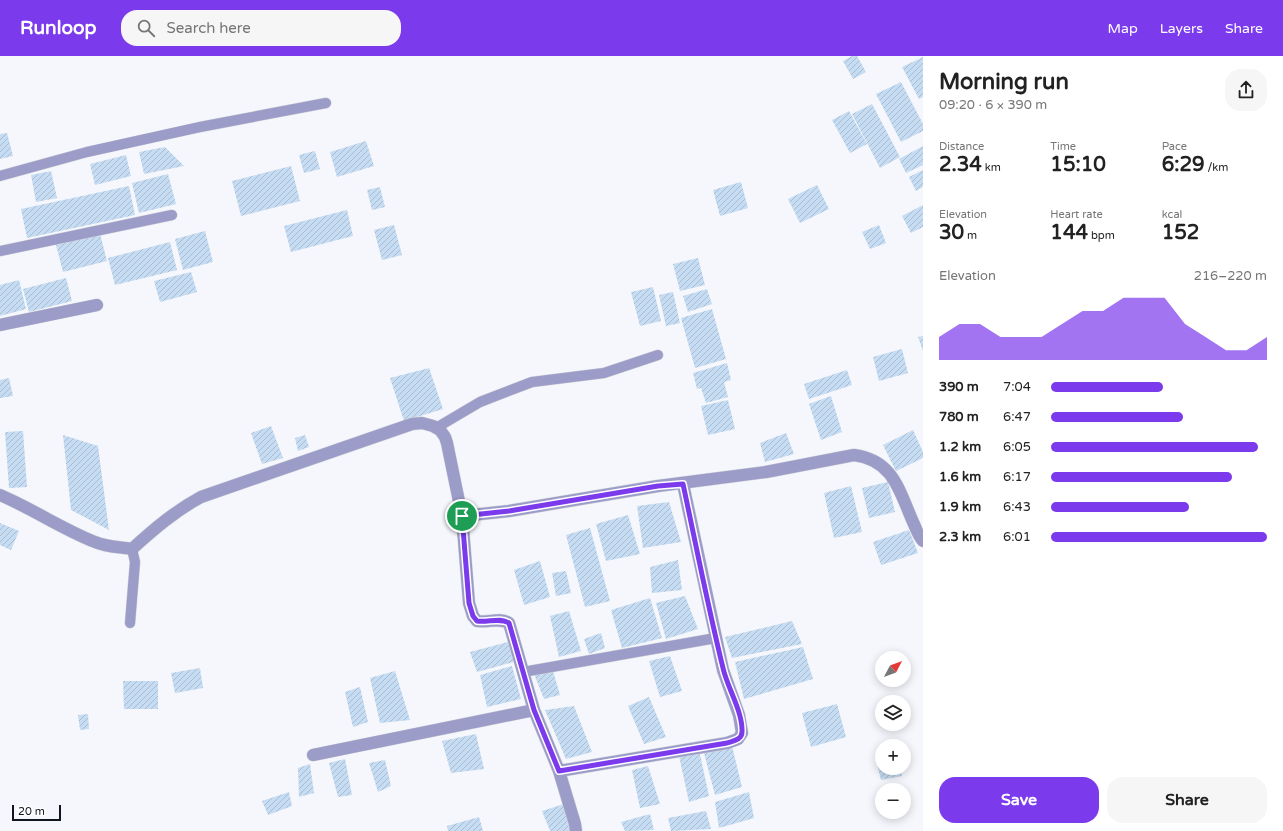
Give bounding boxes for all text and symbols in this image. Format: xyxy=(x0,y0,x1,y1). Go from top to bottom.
search box xyxy=(121,10,401,46)
text: Runloop xyxy=(20,17,97,39)
icon: search xyxy=(135,17,157,39)
text: Search here xyxy=(167,19,251,37)
text: Map xyxy=(1108,20,1138,37)
text: Layers xyxy=(1160,20,1203,37)
text: Share xyxy=(1225,20,1263,37)
text: Morning run xyxy=(939,69,1069,95)
button: share xyxy=(1225,69,1267,111)
text: 09:20 · 6 × 390 m xyxy=(939,97,1047,113)
text: Distance xyxy=(939,140,984,153)
text: Time xyxy=(1050,140,1076,153)
text: Pace xyxy=(1162,140,1187,153)
text: 2.34 xyxy=(939,153,982,177)
text: 15:10 xyxy=(1050,153,1106,177)
text: 6:29 xyxy=(1162,153,1205,177)
text: km xyxy=(982,161,1001,174)
text: /km xyxy=(1205,161,1228,174)
text: Elevation xyxy=(939,208,987,221)
text: Heart rate xyxy=(1050,208,1103,221)
text: kcal xyxy=(1162,208,1182,221)
text: 30 xyxy=(939,221,964,245)
text: 144 xyxy=(1050,221,1088,245)
text: 152 xyxy=(1162,221,1199,245)
text: m xyxy=(964,229,977,242)
text: bpm xyxy=(1088,229,1115,242)
text: Elevation xyxy=(939,268,996,284)
text: 216–220 m xyxy=(1194,268,1267,284)
text: 390 m xyxy=(939,379,979,395)
text: 7:04 xyxy=(1003,379,1031,395)
text: 780 m xyxy=(939,409,979,425)
text: 6:47 xyxy=(1003,409,1031,425)
text: 1.2 km xyxy=(939,439,981,455)
text: 6:05 xyxy=(1003,439,1031,455)
text: 1.6 km xyxy=(939,469,981,485)
text: 6:17 xyxy=(1003,469,1031,485)
pin xyxy=(445,499,479,533)
text: 1.9 km xyxy=(939,499,981,515)
text: 6:43 xyxy=(1003,499,1031,515)
icon: arrive xyxy=(451,505,473,527)
text: 2.3 km xyxy=(939,529,981,545)
text: 6:01 xyxy=(1003,529,1031,545)
north arrow xyxy=(875,651,911,687)
map controls xyxy=(875,651,911,819)
button: layers xyxy=(875,695,911,731)
button: + xyxy=(875,739,911,775)
button: Save xyxy=(939,777,1099,823)
button: Share xyxy=(1107,777,1267,823)
button: − xyxy=(875,783,911,819)
scale bar xyxy=(12,803,61,822)
text: 20 m xyxy=(18,805,45,818)

